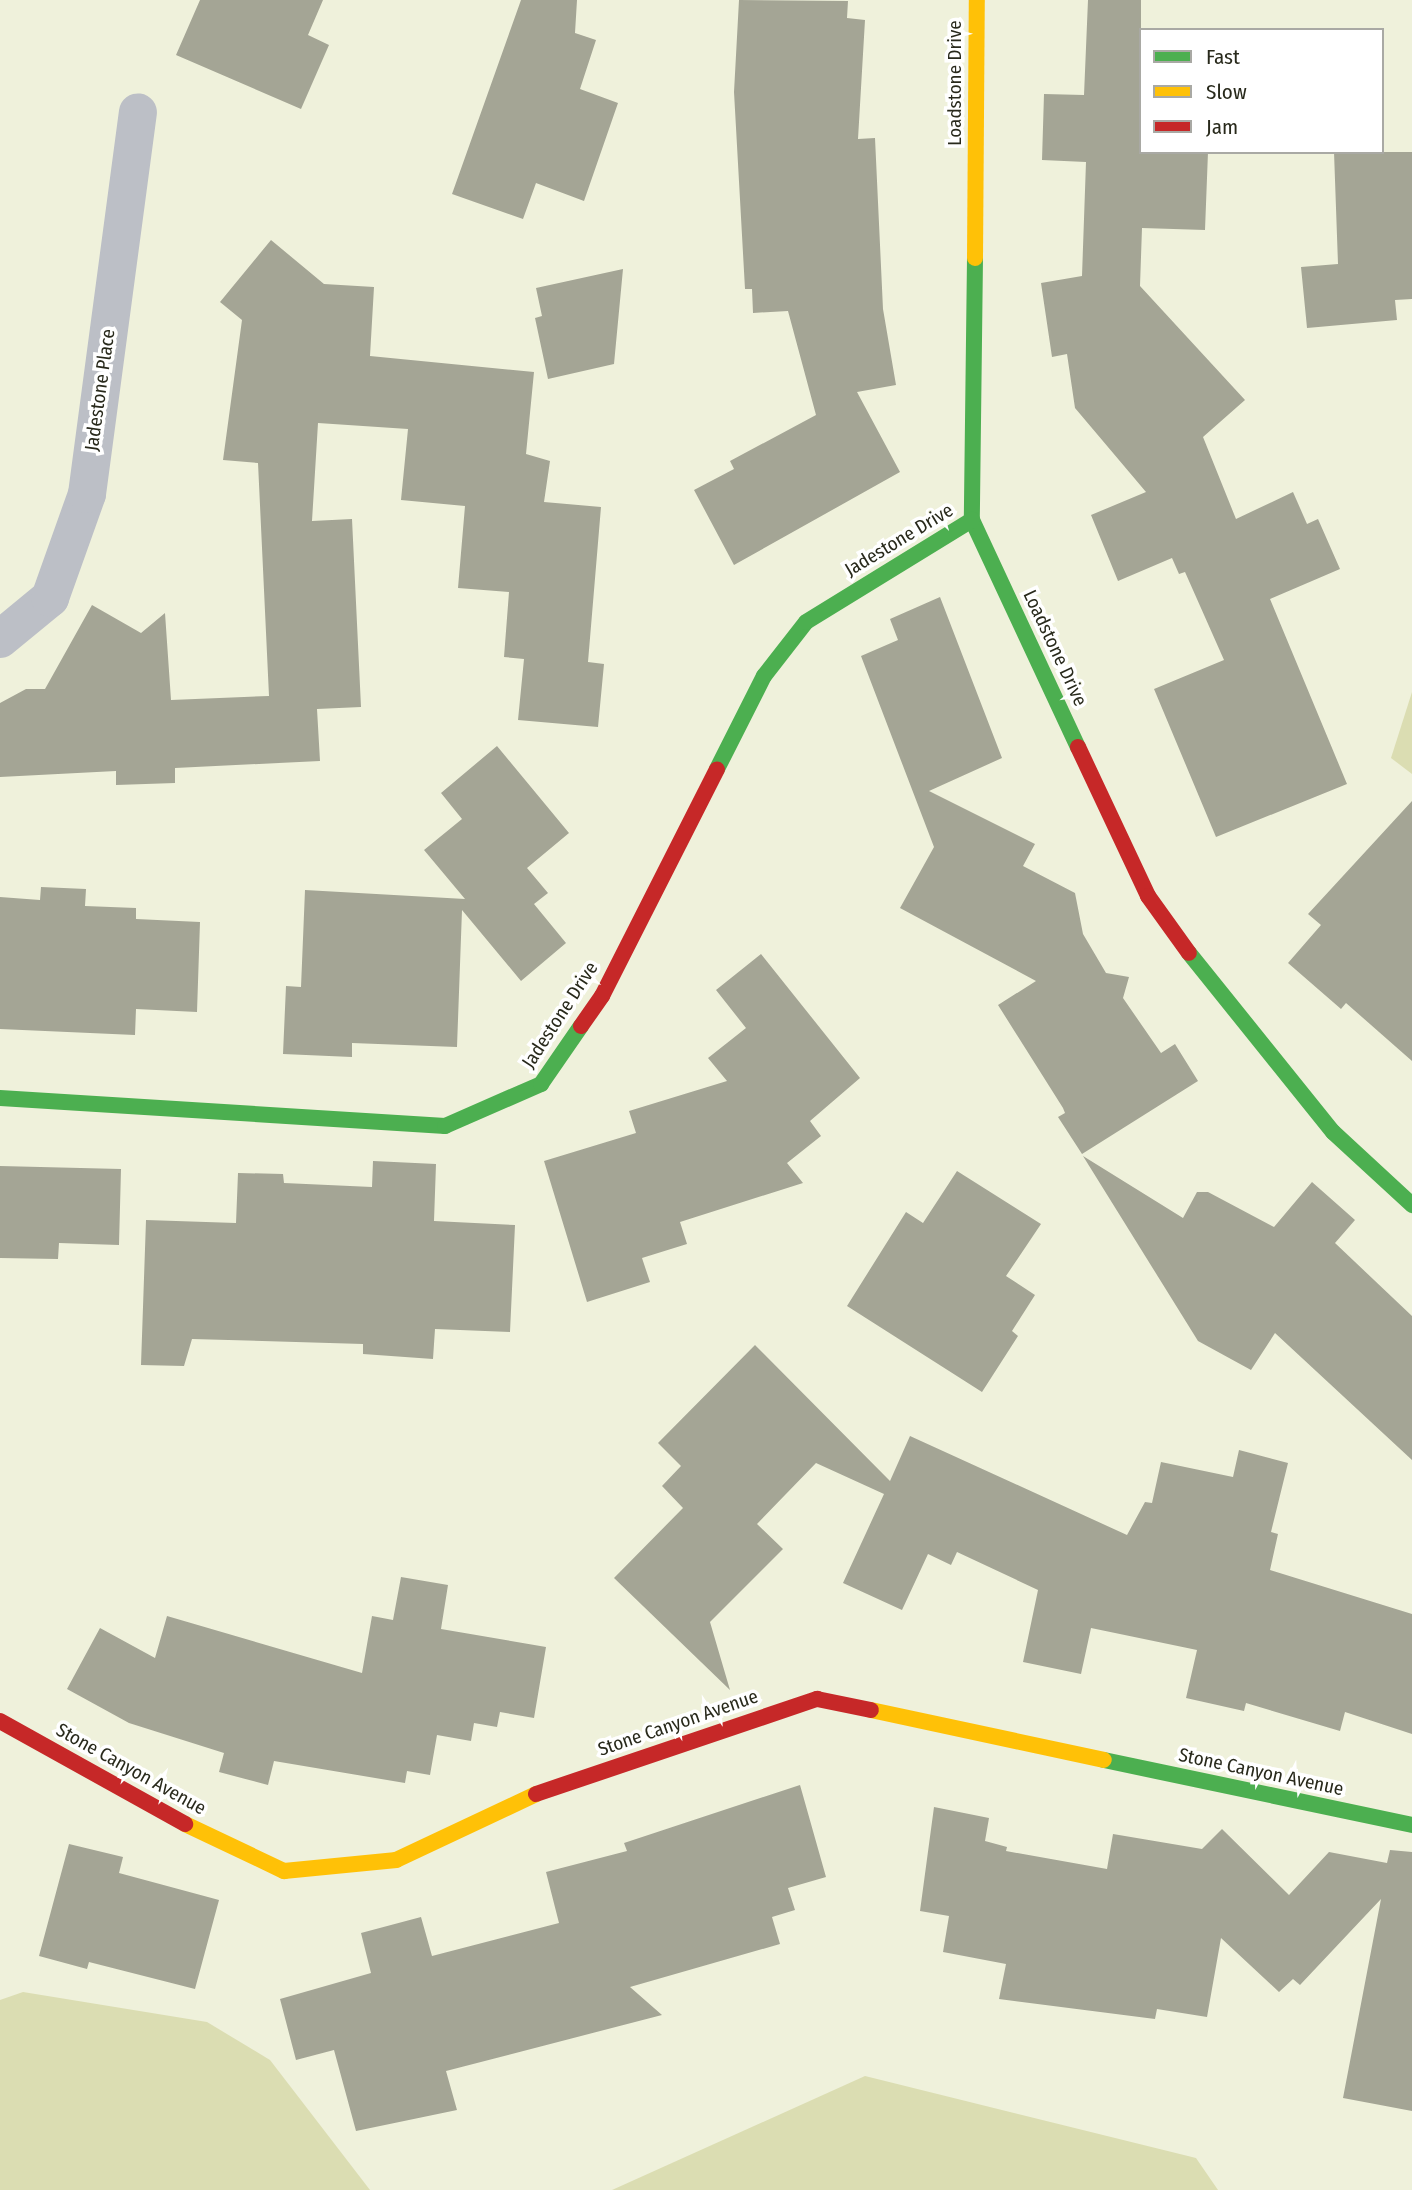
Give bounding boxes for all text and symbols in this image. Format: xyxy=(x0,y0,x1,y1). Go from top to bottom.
street label: Loadstone Drive xyxy=(944,20,966,146)
legend xyxy=(1139,28,1384,154)
text: Fast xyxy=(1206,44,1240,70)
text: Slow xyxy=(1206,79,1247,105)
text: Jam xyxy=(1206,114,1238,140)
street label: Jadestone Place xyxy=(80,327,120,453)
street label: Jadestone Drive xyxy=(841,499,957,581)
street label: Loadstone Drive xyxy=(1018,586,1092,710)
street label: Jadestone Drive xyxy=(517,958,603,1072)
street label: Stone Canyon Avenue xyxy=(595,1685,761,1761)
street label: Stone Canyon Avenue xyxy=(52,1718,210,1820)
street label: Stone Canyon Avenue xyxy=(1177,1743,1345,1801)

